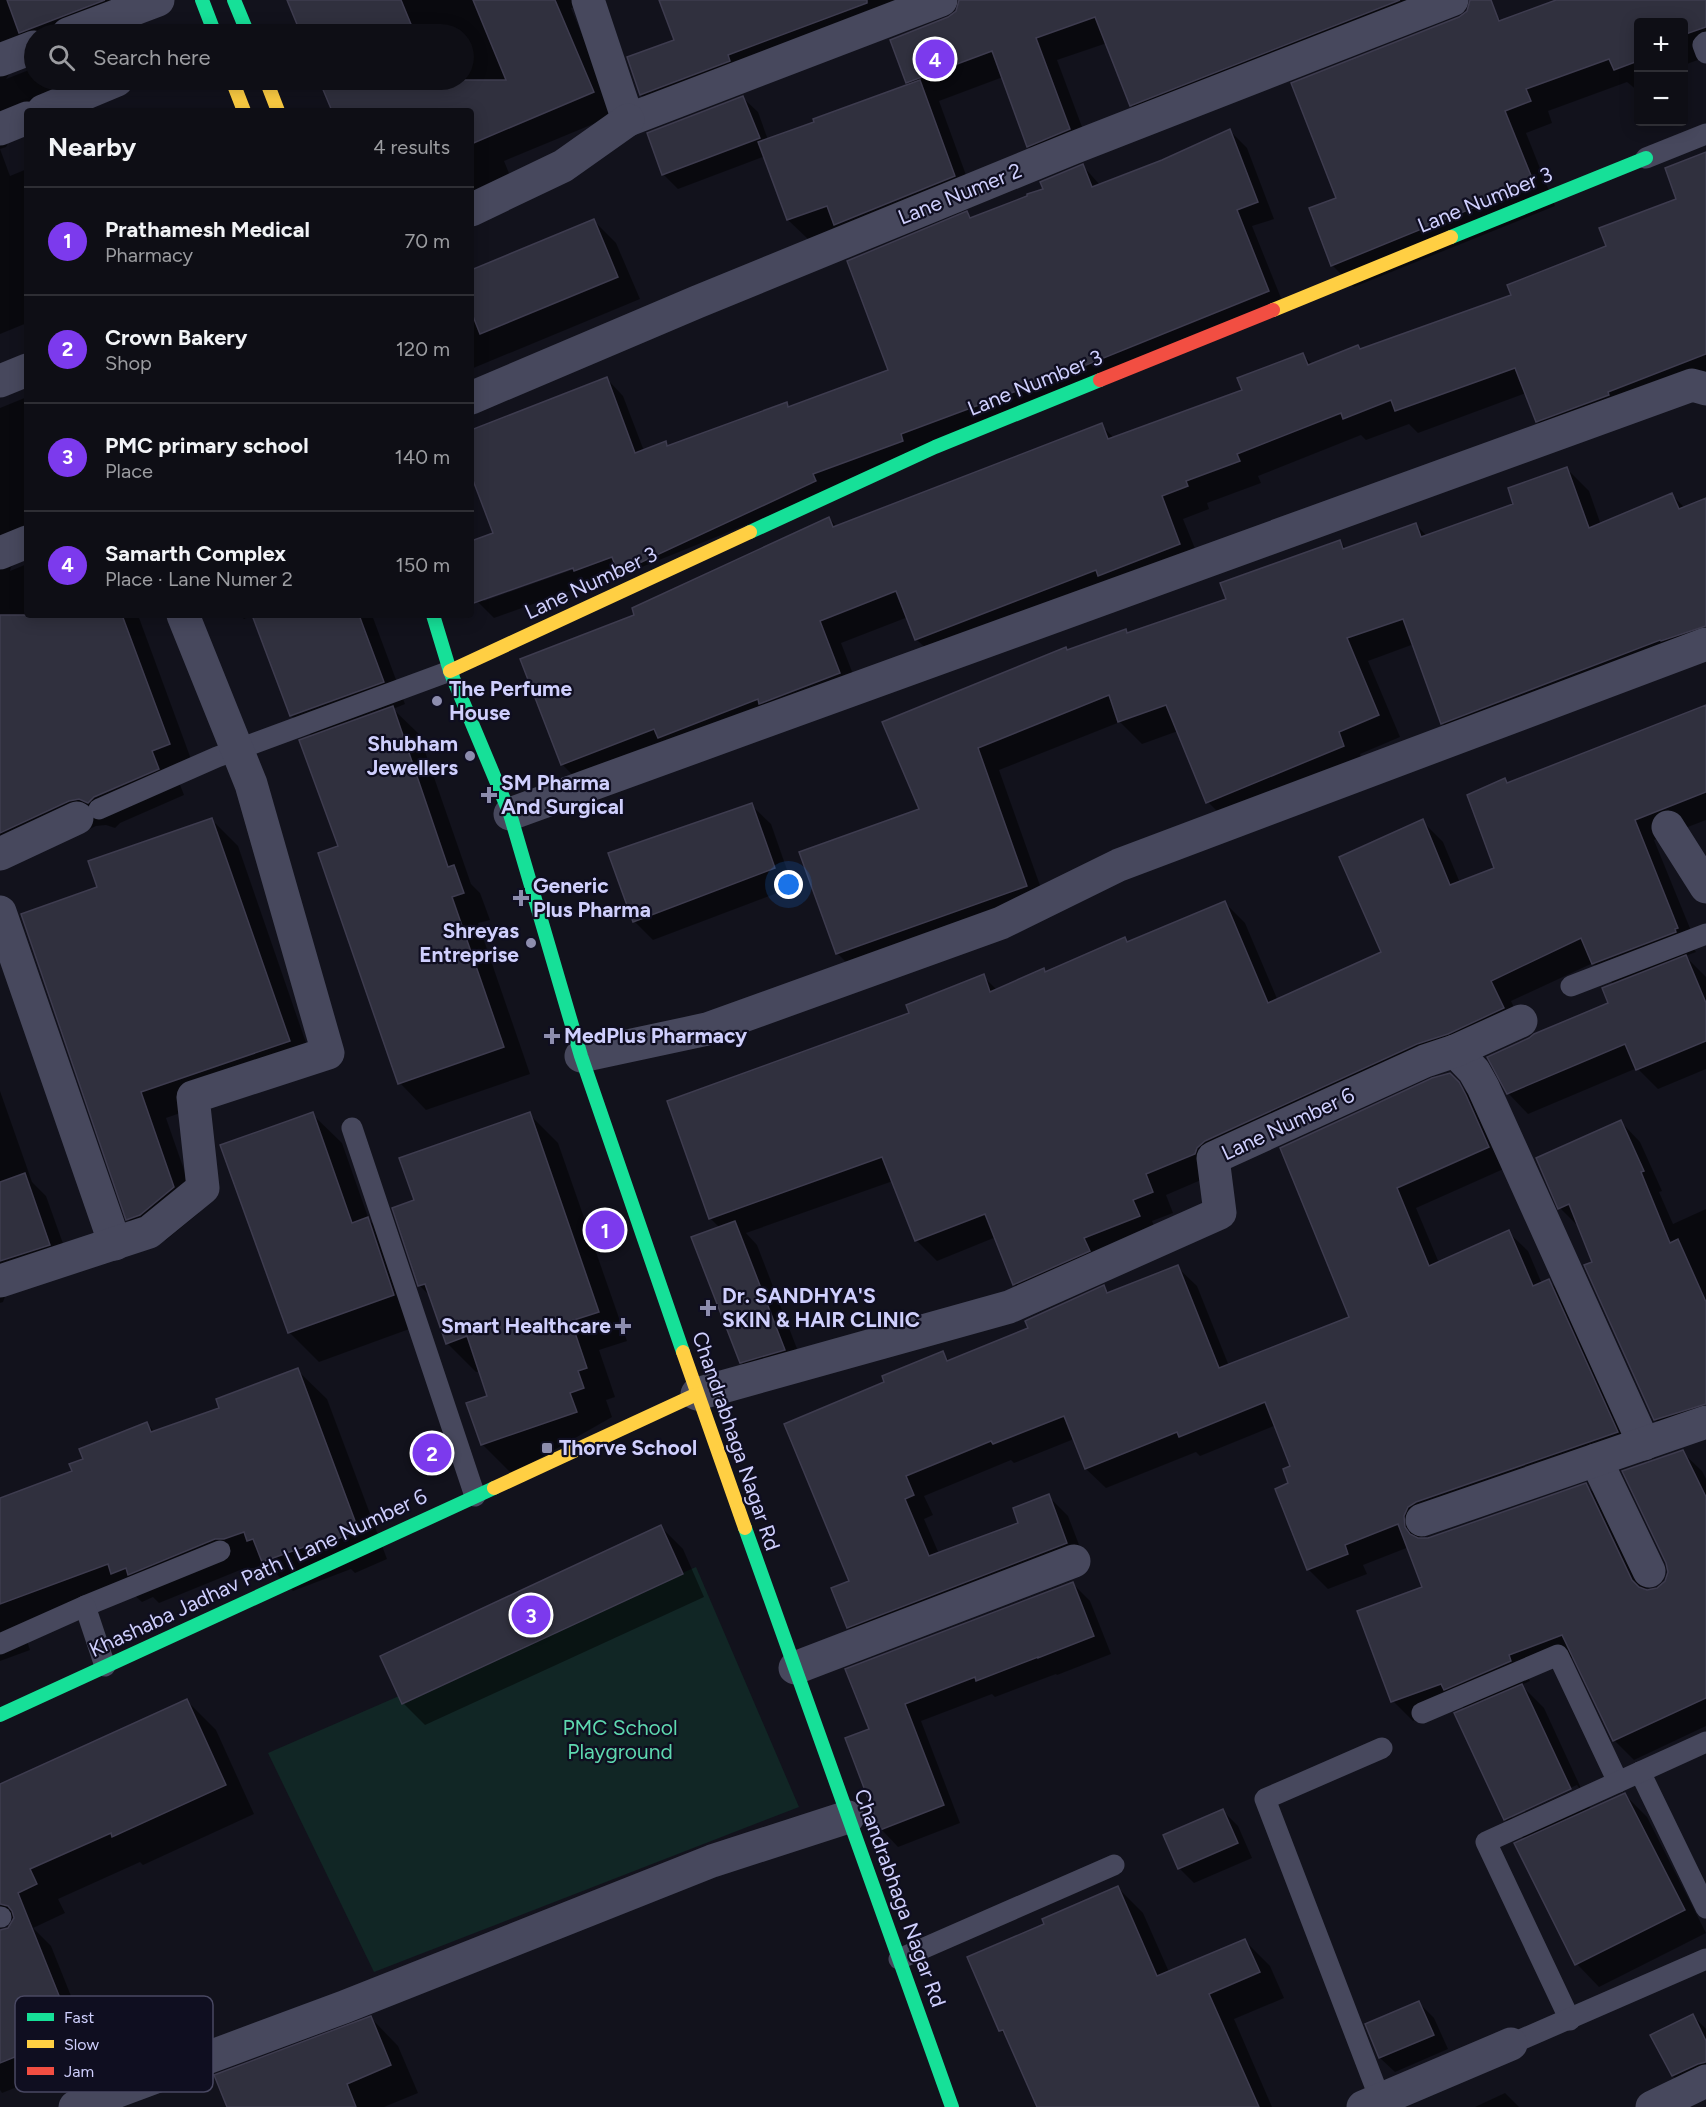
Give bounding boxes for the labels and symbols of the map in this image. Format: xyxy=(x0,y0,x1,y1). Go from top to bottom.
pin: 4 xyxy=(916,36,954,82)
street label: Lane Numer 2 xyxy=(894,157,1025,230)
street label: Lane Number 3 xyxy=(1414,161,1556,238)
street label: Lane Number 3 xyxy=(964,344,1106,421)
street label: Lane Number 3 xyxy=(521,541,661,624)
place label: The Perfume House xyxy=(449,676,572,725)
marker: The Perfume House xyxy=(430,694,444,708)
place label: Shubham Jewellers xyxy=(367,731,458,780)
marker: Shubham Jewellers xyxy=(463,749,477,763)
place label: SM Pharma And Surgical xyxy=(501,770,624,819)
marker: SM Pharma And Surgical xyxy=(482,788,496,802)
your location xyxy=(774,870,803,899)
place label: Generic Plus Pharma xyxy=(533,873,651,922)
marker: Generic Plus Pharma xyxy=(514,891,528,905)
place label: Shreyas Entreprise xyxy=(419,918,519,967)
marker: Shreyas Entreprise xyxy=(524,936,538,950)
place label: MedPlus Pharmacy xyxy=(564,1023,748,1048)
marker: MedPlus Pharmacy xyxy=(545,1029,559,1043)
street label: Lane Number 6 xyxy=(1217,1082,1358,1165)
pin: 1 xyxy=(586,1208,624,1252)
place label: Dr. SANDHYA'S SKIN & HAIR CLINIC xyxy=(722,1283,920,1332)
marker: Dr. SANDHYA'S SKIN & HAIR CLINIC xyxy=(699,1299,717,1317)
place label: Smart Healthcare xyxy=(441,1313,611,1338)
marker: Smart Healthcare xyxy=(616,1319,630,1333)
street label: Chandrabhaga Nagar Rd xyxy=(687,1328,786,1554)
pin: 2 xyxy=(412,1430,452,1476)
place label: Thorve School xyxy=(559,1435,697,1460)
marker: Thorve School xyxy=(540,1441,554,1455)
street label: Khashaba Jadhav Path | Lane Number 6 xyxy=(85,1483,431,1662)
pin: 3 xyxy=(512,1592,550,1638)
park label: PMC School Playground xyxy=(562,1715,678,1764)
street label: Chandrabhaga Nagar Rd xyxy=(849,1785,952,2010)
legend xyxy=(15,1996,213,2092)
text: Fast xyxy=(64,2008,94,2027)
text: Slow xyxy=(64,2035,99,2054)
text: Jam xyxy=(64,2062,94,2081)

